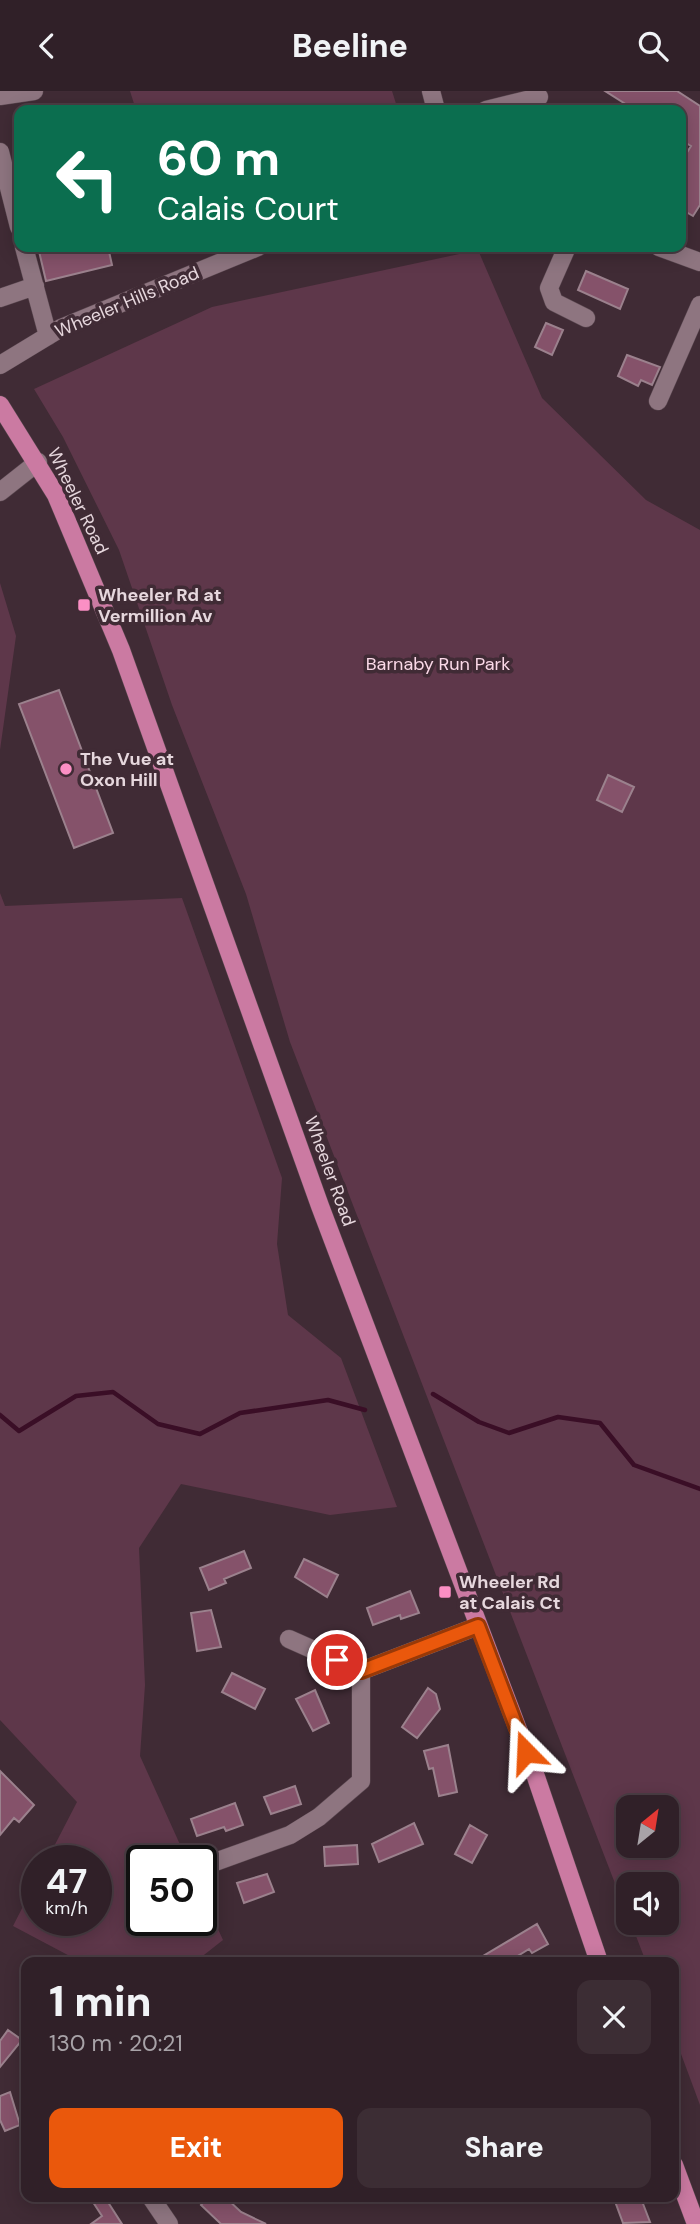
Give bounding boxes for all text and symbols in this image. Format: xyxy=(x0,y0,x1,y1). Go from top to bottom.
text: Beeline xyxy=(292,25,408,67)
icon: back xyxy=(28,27,66,65)
icon: search xyxy=(634,27,672,65)
text: 60 m xyxy=(157,126,280,190)
icon: left xyxy=(42,133,133,224)
text: Calais Court xyxy=(157,188,339,230)
street label: Wheeler Hills Road xyxy=(51,261,203,343)
street label: Wheeler Road xyxy=(42,444,114,558)
place label: Wheeler Rd at Vermillion Av xyxy=(98,583,221,628)
marker: Wheeler Rd at Vermillion Av xyxy=(76,597,92,613)
park label: Barnaby Run Park xyxy=(366,652,510,676)
place label: The Vue at Oxon Hill xyxy=(80,747,174,792)
marker: The Vue at Oxon Hill xyxy=(58,761,74,777)
street label: Wheeler Road xyxy=(299,1112,361,1230)
place label: Wheeler Rd at Calais Ct xyxy=(459,1570,560,1615)
marker: Wheeler Rd at Calais Ct xyxy=(437,1584,453,1600)
pin xyxy=(307,1630,367,1690)
icon: arrive xyxy=(318,1641,356,1679)
position arrow xyxy=(489,1715,563,1789)
north arrow xyxy=(616,1795,679,1859)
map controls xyxy=(616,1795,679,1935)
speed limit sign: 50 xyxy=(126,1845,217,1936)
text: 47 xyxy=(46,1858,87,1904)
button: sound xyxy=(616,1872,679,1935)
text: km/h xyxy=(45,1896,88,1920)
text: 1 min xyxy=(49,1974,152,2029)
button: close xyxy=(577,1980,651,2054)
text: 130 m · 20:21 xyxy=(49,2028,183,2058)
button: Exit xyxy=(49,2108,343,2188)
button: Share xyxy=(357,2108,651,2188)

